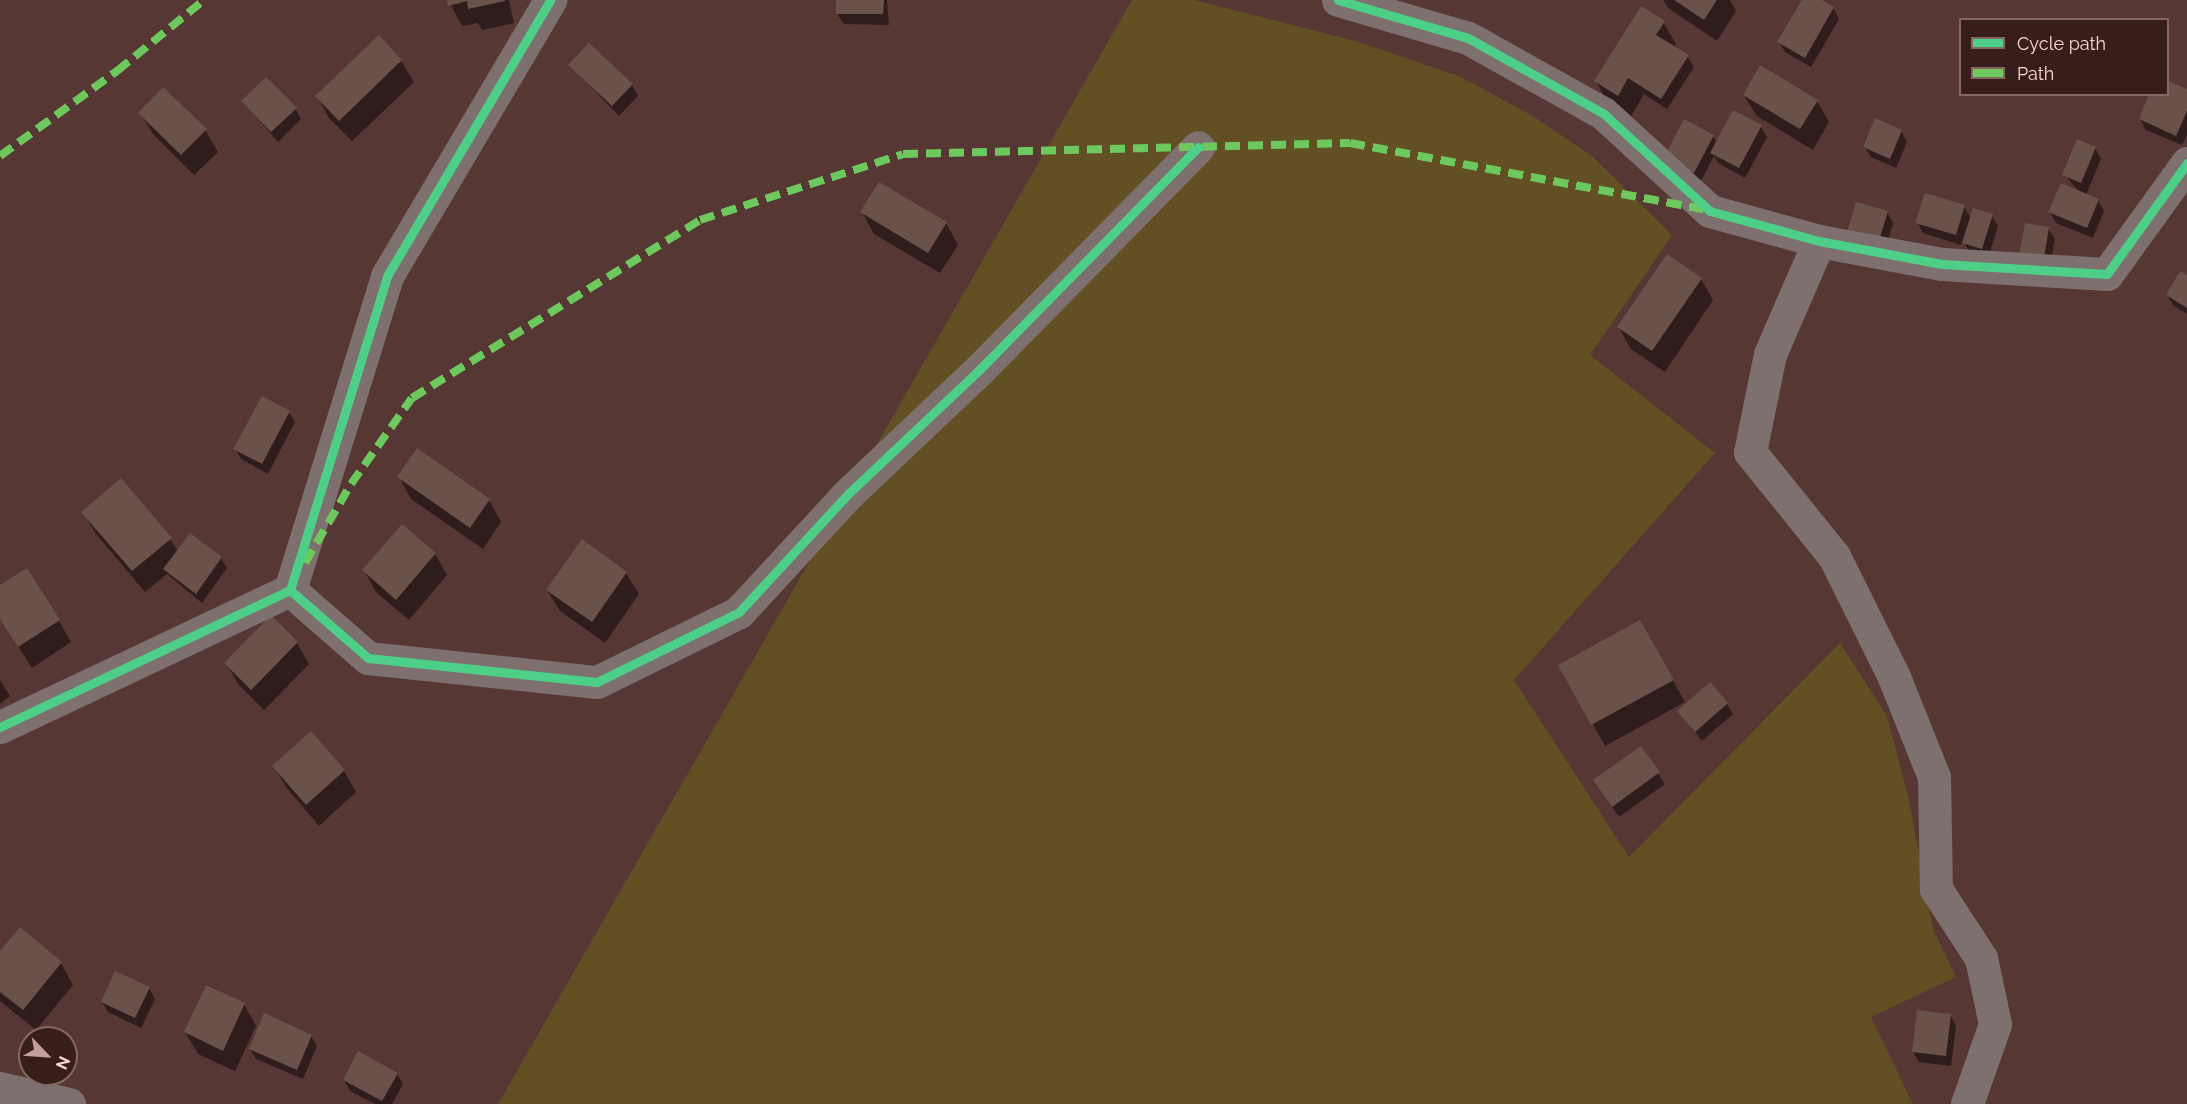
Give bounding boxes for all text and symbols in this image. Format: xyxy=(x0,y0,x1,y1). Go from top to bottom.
legend xyxy=(1959,18,2169,96)
text: Cycle path xyxy=(2017,33,2106,54)
text: Path xyxy=(2017,63,2054,84)
north arrow xyxy=(18,1026,78,1086)
text: N xyxy=(52,1053,74,1073)

